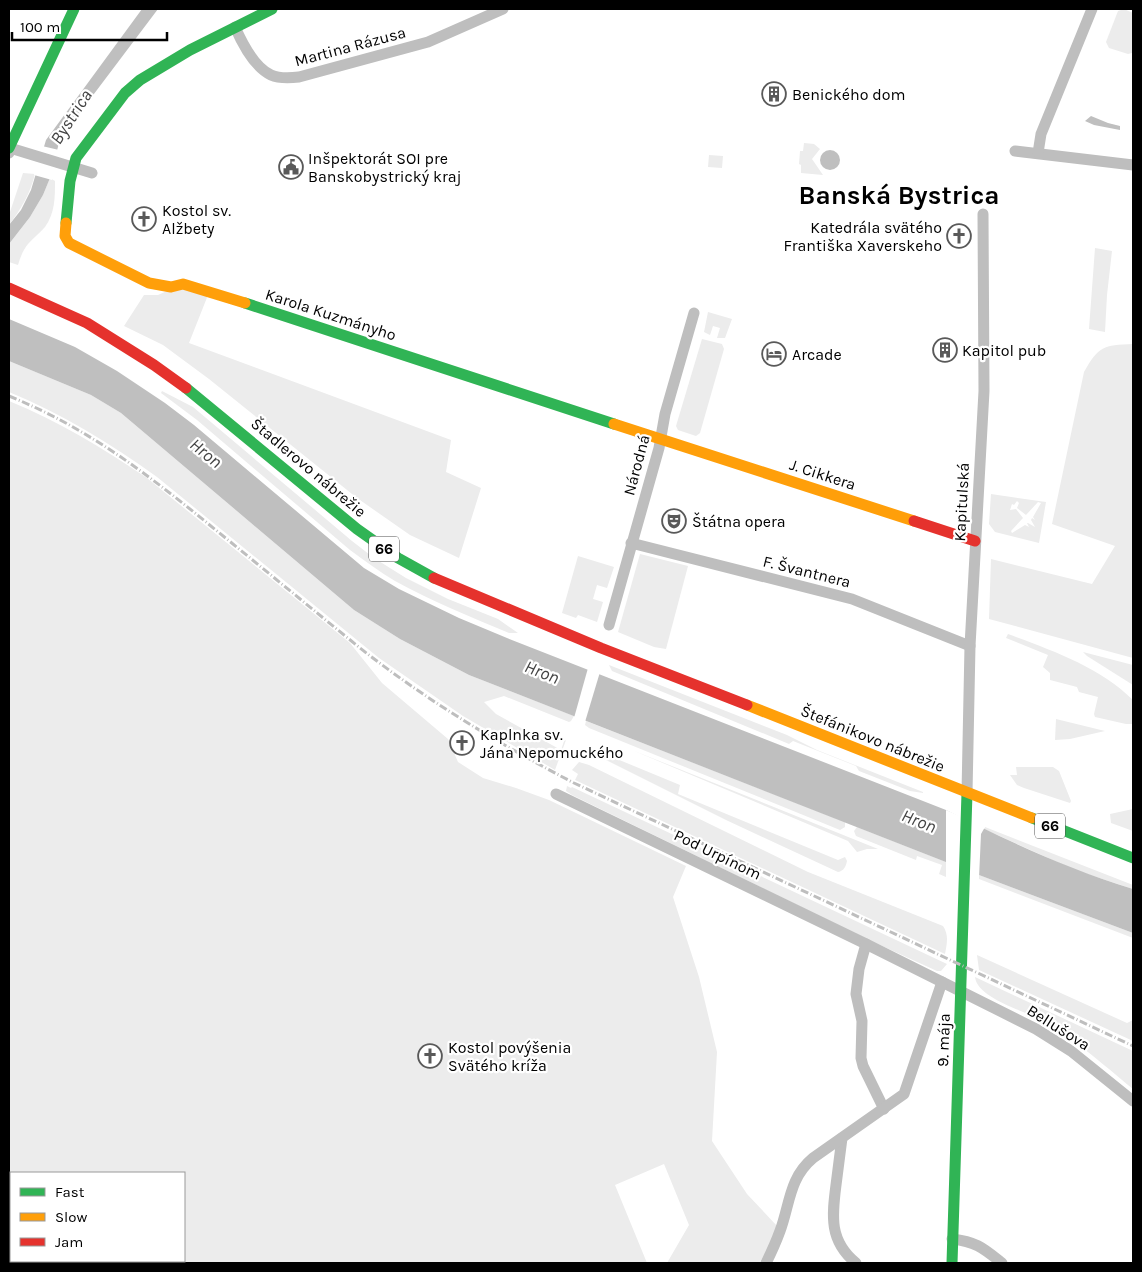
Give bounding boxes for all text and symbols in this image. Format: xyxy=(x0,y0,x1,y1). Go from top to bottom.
scale bar xyxy=(12,10,168,42)
text: 100 m xyxy=(20,18,60,36)
street label: Martina Rázusa xyxy=(292,23,408,70)
building icon: Benického dom xyxy=(761,81,787,107)
water label: Bystrica xyxy=(45,85,97,149)
place label: Benického dom xyxy=(792,85,905,104)
place label: Inšpektorát SOI pre Banskobystrický kraj xyxy=(308,149,462,186)
public building icon: Inšpektorát SOI pre Banskobystrický kraj xyxy=(278,154,304,180)
district label: Banská Bystrica xyxy=(799,180,999,211)
place label: Kostol sv. Alžbety xyxy=(162,201,231,238)
church icon: Kostol sv. Alžbety xyxy=(131,206,157,232)
place label: Katedrála svätého Františka Xaverskeho xyxy=(783,218,942,255)
church icon: Katedrála svätého Františka Xaverskeho xyxy=(946,223,972,249)
street label: Karola Kuzmányho xyxy=(263,284,399,345)
building icon: Kapitol pub xyxy=(932,337,958,363)
hotel icon: Arcade xyxy=(761,341,787,367)
place label: Kapitol pub xyxy=(962,341,1046,360)
place label: Arcade xyxy=(792,345,842,364)
street label: Štadlerovo nábrežie xyxy=(247,414,370,521)
water label: Hron xyxy=(185,433,227,473)
street label: Národná xyxy=(619,433,654,498)
street label: J. Cikkera xyxy=(787,455,858,494)
street label: Kapitulská xyxy=(950,462,973,542)
theatre icon: Štátna opera xyxy=(661,508,687,534)
place label: Štátna opera xyxy=(692,512,786,531)
road number: 66 xyxy=(369,536,399,562)
street label: F. Švantnera xyxy=(761,551,853,592)
water label: Hron xyxy=(521,655,563,689)
street label: Štefánikovo nábrežie xyxy=(798,701,948,776)
place label: Kaplnka sv. Jána Nepomuckého xyxy=(480,725,623,762)
church icon: Kaplnka sv. Jána Nepomuckého xyxy=(449,730,475,756)
water label: Hron xyxy=(898,804,940,838)
road number: 66 xyxy=(1035,814,1065,838)
street label: Pod Urpínom xyxy=(671,825,764,884)
street label: Bellušova xyxy=(1024,1001,1094,1054)
street label: 9. mája xyxy=(933,1013,954,1067)
place label: Kostol povýšenia Svätého kríža xyxy=(448,1038,571,1075)
church icon: Kostol povýšenia Svätého kríža xyxy=(417,1043,443,1069)
legend xyxy=(10,1172,185,1262)
text: Fast xyxy=(55,1183,85,1201)
text: Slow xyxy=(55,1208,87,1226)
text: Jam xyxy=(55,1233,83,1251)

